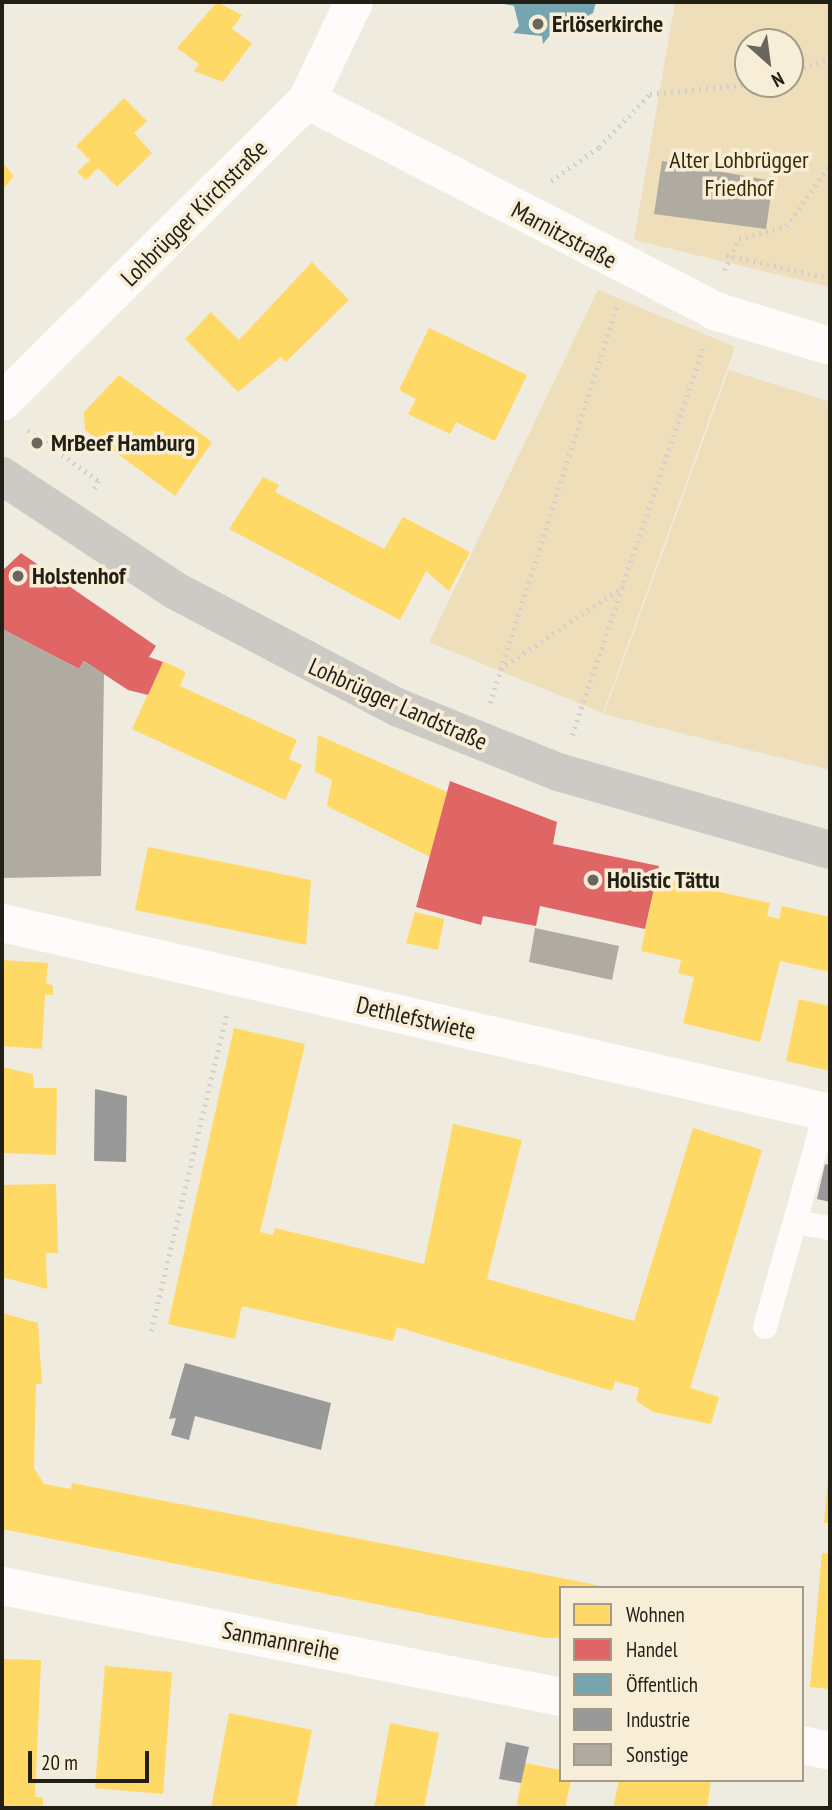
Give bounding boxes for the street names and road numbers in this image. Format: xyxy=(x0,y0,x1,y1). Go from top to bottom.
street label: Lohbrügger Kirchstraße xyxy=(115,134,273,292)
street label: Marnitzstraße xyxy=(506,195,622,275)
street label: Lohbrügger Landstraße xyxy=(304,652,492,756)
street label: Dethlefstwiete xyxy=(353,990,479,1046)
street label: Sanmannreihe xyxy=(220,1616,342,1666)

